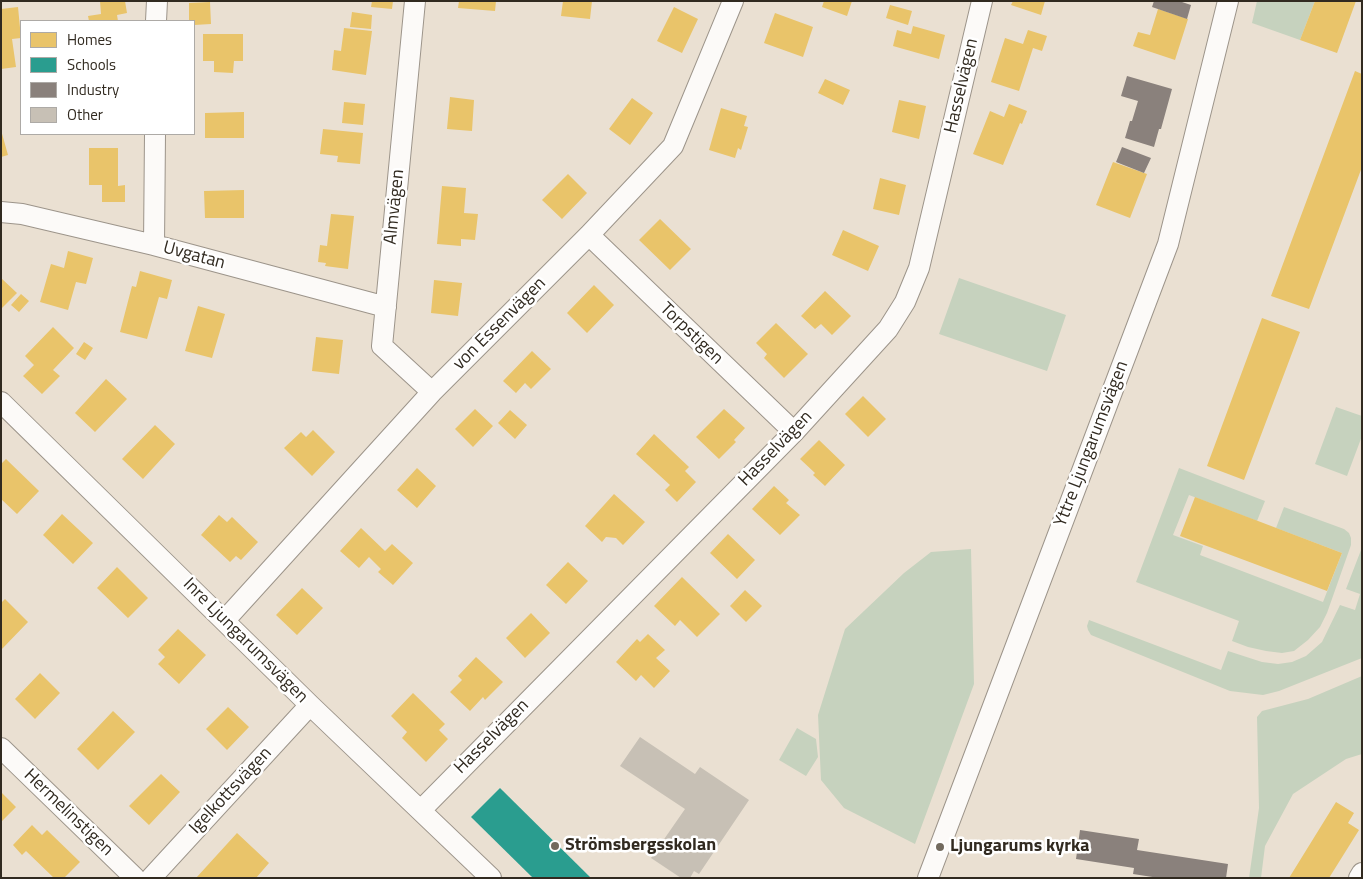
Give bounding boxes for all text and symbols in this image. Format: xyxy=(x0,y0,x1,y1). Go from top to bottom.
legend xyxy=(20,20,195,135)
text: Homes xyxy=(67,28,112,51)
street label: Hasselvägen xyxy=(941,36,983,136)
text: Schools xyxy=(67,53,116,76)
text: Industry xyxy=(67,78,119,101)
text: Other xyxy=(67,103,103,126)
street label: Almvägen xyxy=(380,168,410,246)
street label: Uvgatan xyxy=(161,237,227,275)
street label: von Essenvägen xyxy=(449,273,551,375)
street label: Torpstigen xyxy=(655,299,727,369)
street label: Yttre Ljungarumsvägen xyxy=(1050,358,1134,530)
street label: Hasselvägen xyxy=(735,407,817,491)
street label: Inre Ljungarumsvägen xyxy=(178,574,312,708)
street label: Hasselvägen xyxy=(450,695,534,779)
street label: Igelkottsvägen xyxy=(185,743,277,839)
street label: Hermelinstigen xyxy=(19,765,117,861)
place label: Strömsbergsskolan xyxy=(565,835,716,857)
place label: Ljungarums kyrka xyxy=(950,836,1090,858)
marker: Strömsbergsskolan xyxy=(549,840,561,852)
marker: Ljungarums kyrka xyxy=(934,841,946,853)

